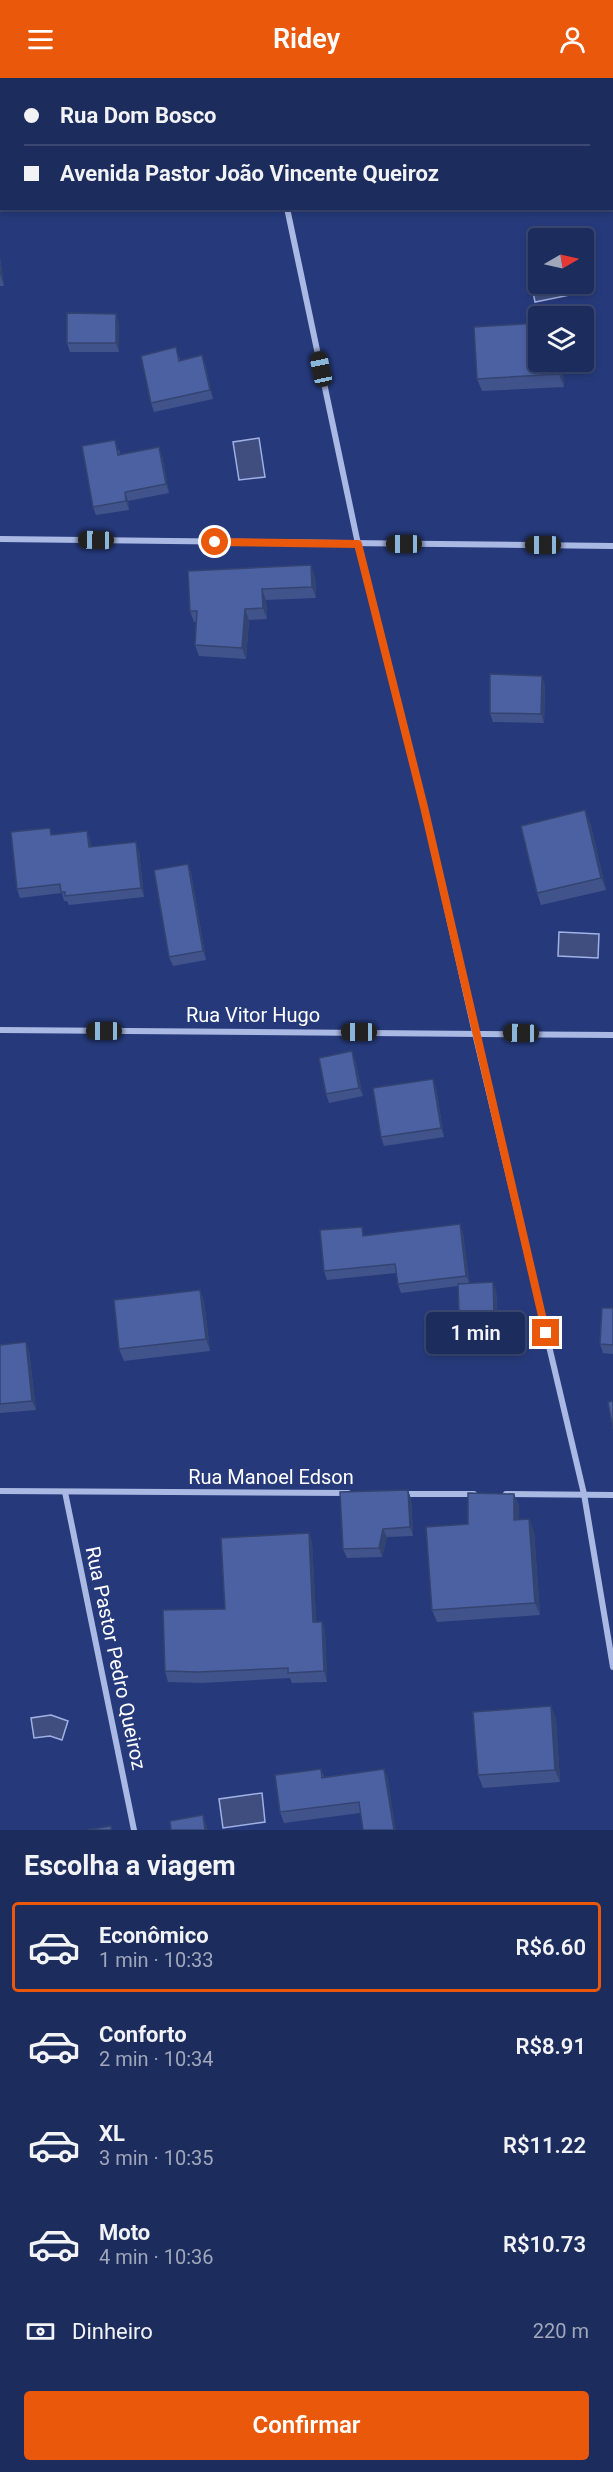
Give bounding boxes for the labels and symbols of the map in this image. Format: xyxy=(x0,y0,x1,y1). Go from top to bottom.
north arrow xyxy=(528,228,594,294)
car xyxy=(308,350,334,388)
route start xyxy=(201,528,228,555)
car xyxy=(78,531,114,549)
car xyxy=(386,535,422,553)
car xyxy=(525,536,561,554)
street label: Rua Vitor Hugo xyxy=(186,1003,320,1027)
car xyxy=(86,1022,122,1040)
car xyxy=(341,1023,377,1041)
car xyxy=(503,1024,539,1042)
callout: 1 min xyxy=(426,1312,525,1354)
route end xyxy=(532,1319,559,1346)
street label: Rua Manoel Edson xyxy=(188,1465,354,1489)
street label: Rua Pastor Pedro Queiroz xyxy=(81,1544,151,1772)

